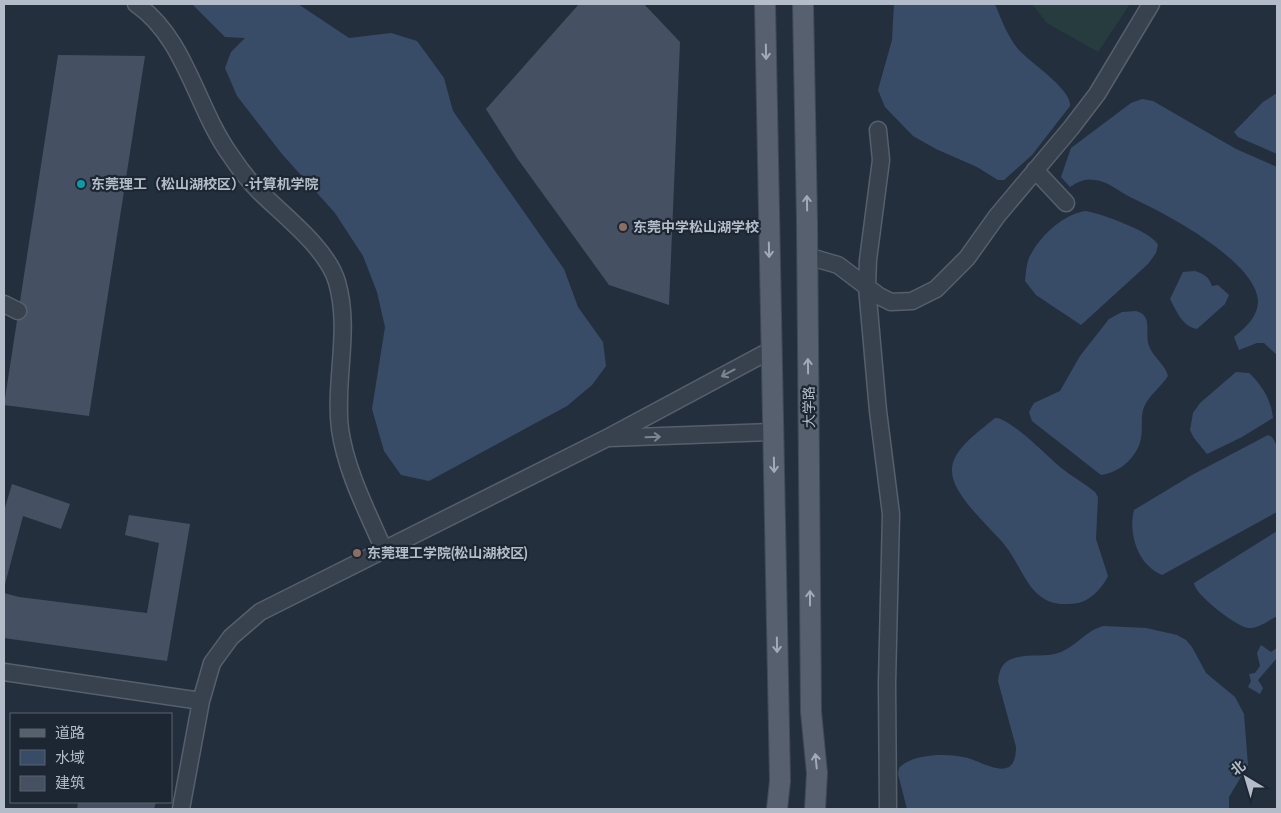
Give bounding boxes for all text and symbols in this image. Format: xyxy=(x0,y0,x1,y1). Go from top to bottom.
one-way arrow xyxy=(761,44,771,60)
place label: 东莞理工（松山湖校区）-计算机学院 xyxy=(91,176,319,192)
marker: 东莞理工（松山湖校区）-计算机学院 xyxy=(75,178,87,190)
one-way arrow xyxy=(802,196,811,212)
place label: 东莞中学松山湖学校 xyxy=(633,219,759,235)
marker: 东莞中学松山湖学校 xyxy=(617,221,629,233)
one-way arrow xyxy=(764,242,774,258)
one-way arrow xyxy=(803,358,813,374)
one-way arrow xyxy=(721,369,736,378)
street label: 大学路 xyxy=(801,386,817,428)
one-way arrow xyxy=(645,432,661,441)
one-way arrow xyxy=(769,457,778,473)
place label: 东莞理工学院(松山湖校区) xyxy=(367,545,528,561)
marker: 东莞理工学院(松山湖校区) xyxy=(351,547,363,559)
one-way arrow xyxy=(806,591,815,607)
one-way arrow xyxy=(772,636,782,653)
legend xyxy=(10,713,172,803)
text: 道路 xyxy=(55,724,85,741)
text: 水域 xyxy=(55,749,85,766)
one-way arrow xyxy=(811,753,821,769)
north arrow xyxy=(1221,753,1271,803)
text: 北 xyxy=(1228,757,1248,778)
text: 建筑 xyxy=(55,774,85,791)

